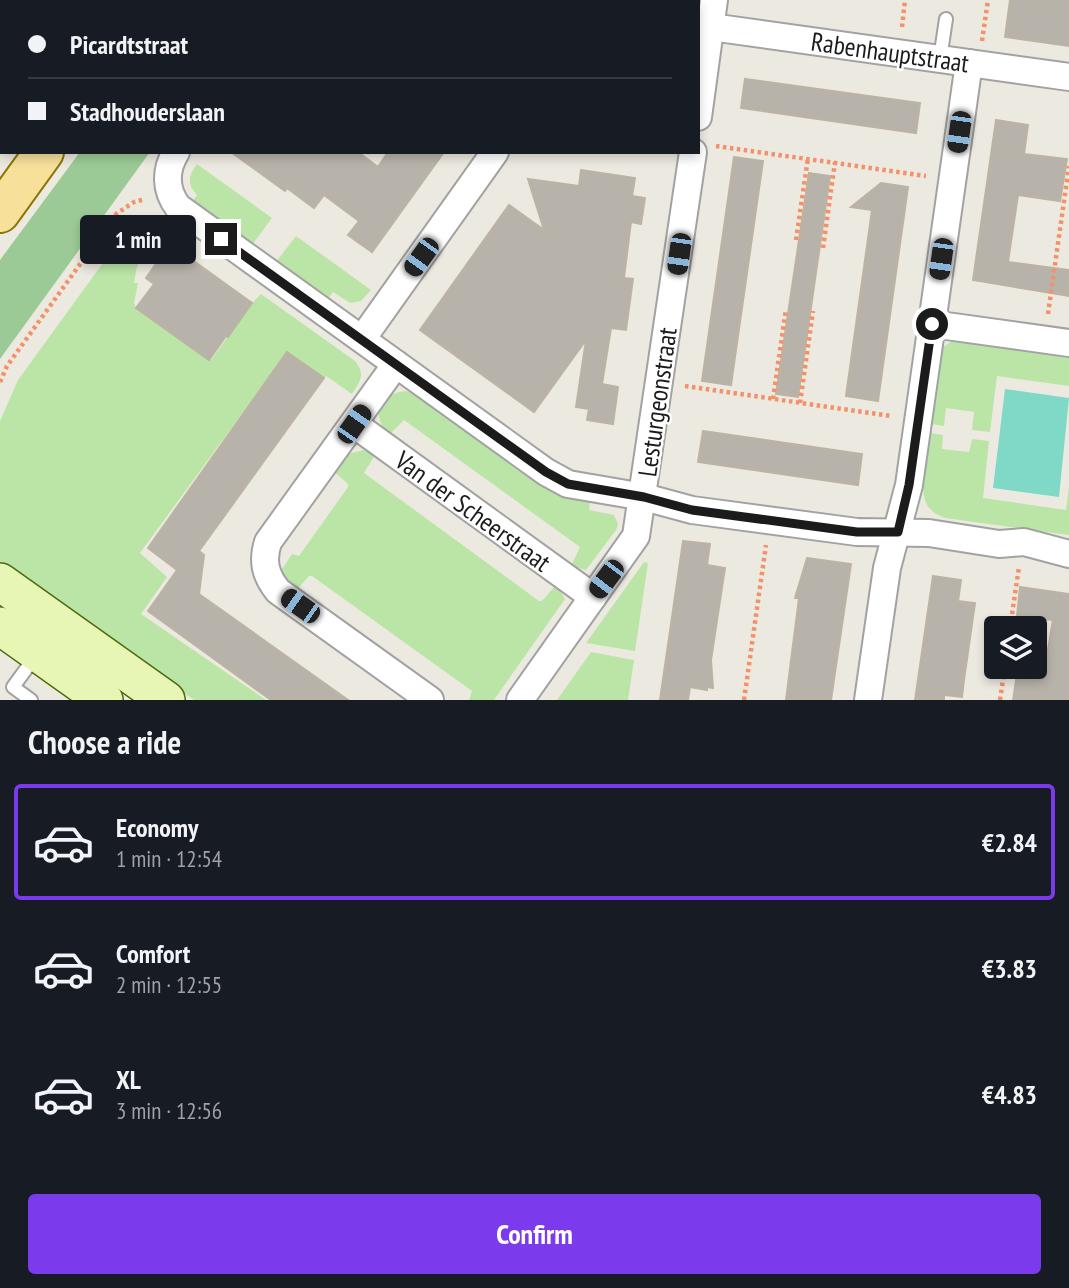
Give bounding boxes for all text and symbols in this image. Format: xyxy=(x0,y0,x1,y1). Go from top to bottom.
street label: Rabenhauptstraat xyxy=(809,25,971,79)
text: Picardtstraat xyxy=(70,28,188,61)
text: Stadhouderslaan xyxy=(70,95,225,128)
car xyxy=(946,110,973,154)
callout: 1 min xyxy=(81,215,196,264)
route end xyxy=(205,223,237,255)
text: 1 min xyxy=(115,225,161,254)
car xyxy=(666,232,693,276)
car xyxy=(401,234,442,280)
car xyxy=(928,237,955,281)
route start xyxy=(916,308,948,340)
street label: Lesturgeonstraat xyxy=(630,325,684,479)
car xyxy=(334,401,375,447)
street label: Van der Scheerstraat xyxy=(388,443,557,578)
car xyxy=(585,556,628,602)
car xyxy=(277,585,324,627)
map controls xyxy=(984,616,1047,679)
button: layers xyxy=(984,616,1047,679)
text: Choose a ride xyxy=(28,721,181,763)
icon: car xyxy=(32,811,95,874)
text: Economy xyxy=(116,811,198,844)
text: €2.84 xyxy=(982,826,1037,859)
text: 1 min · 12:54 xyxy=(116,844,222,873)
icon: car xyxy=(32,937,95,1000)
text: Comfort xyxy=(116,937,190,970)
text: €3.83 xyxy=(982,952,1037,985)
text: 2 min · 12:55 xyxy=(116,970,222,999)
icon: car xyxy=(32,1063,95,1126)
text: XL xyxy=(116,1063,141,1096)
text: €4.83 xyxy=(982,1078,1037,1111)
text: 3 min · 12:56 xyxy=(116,1096,222,1125)
button: Confirm xyxy=(28,1194,1041,1274)

